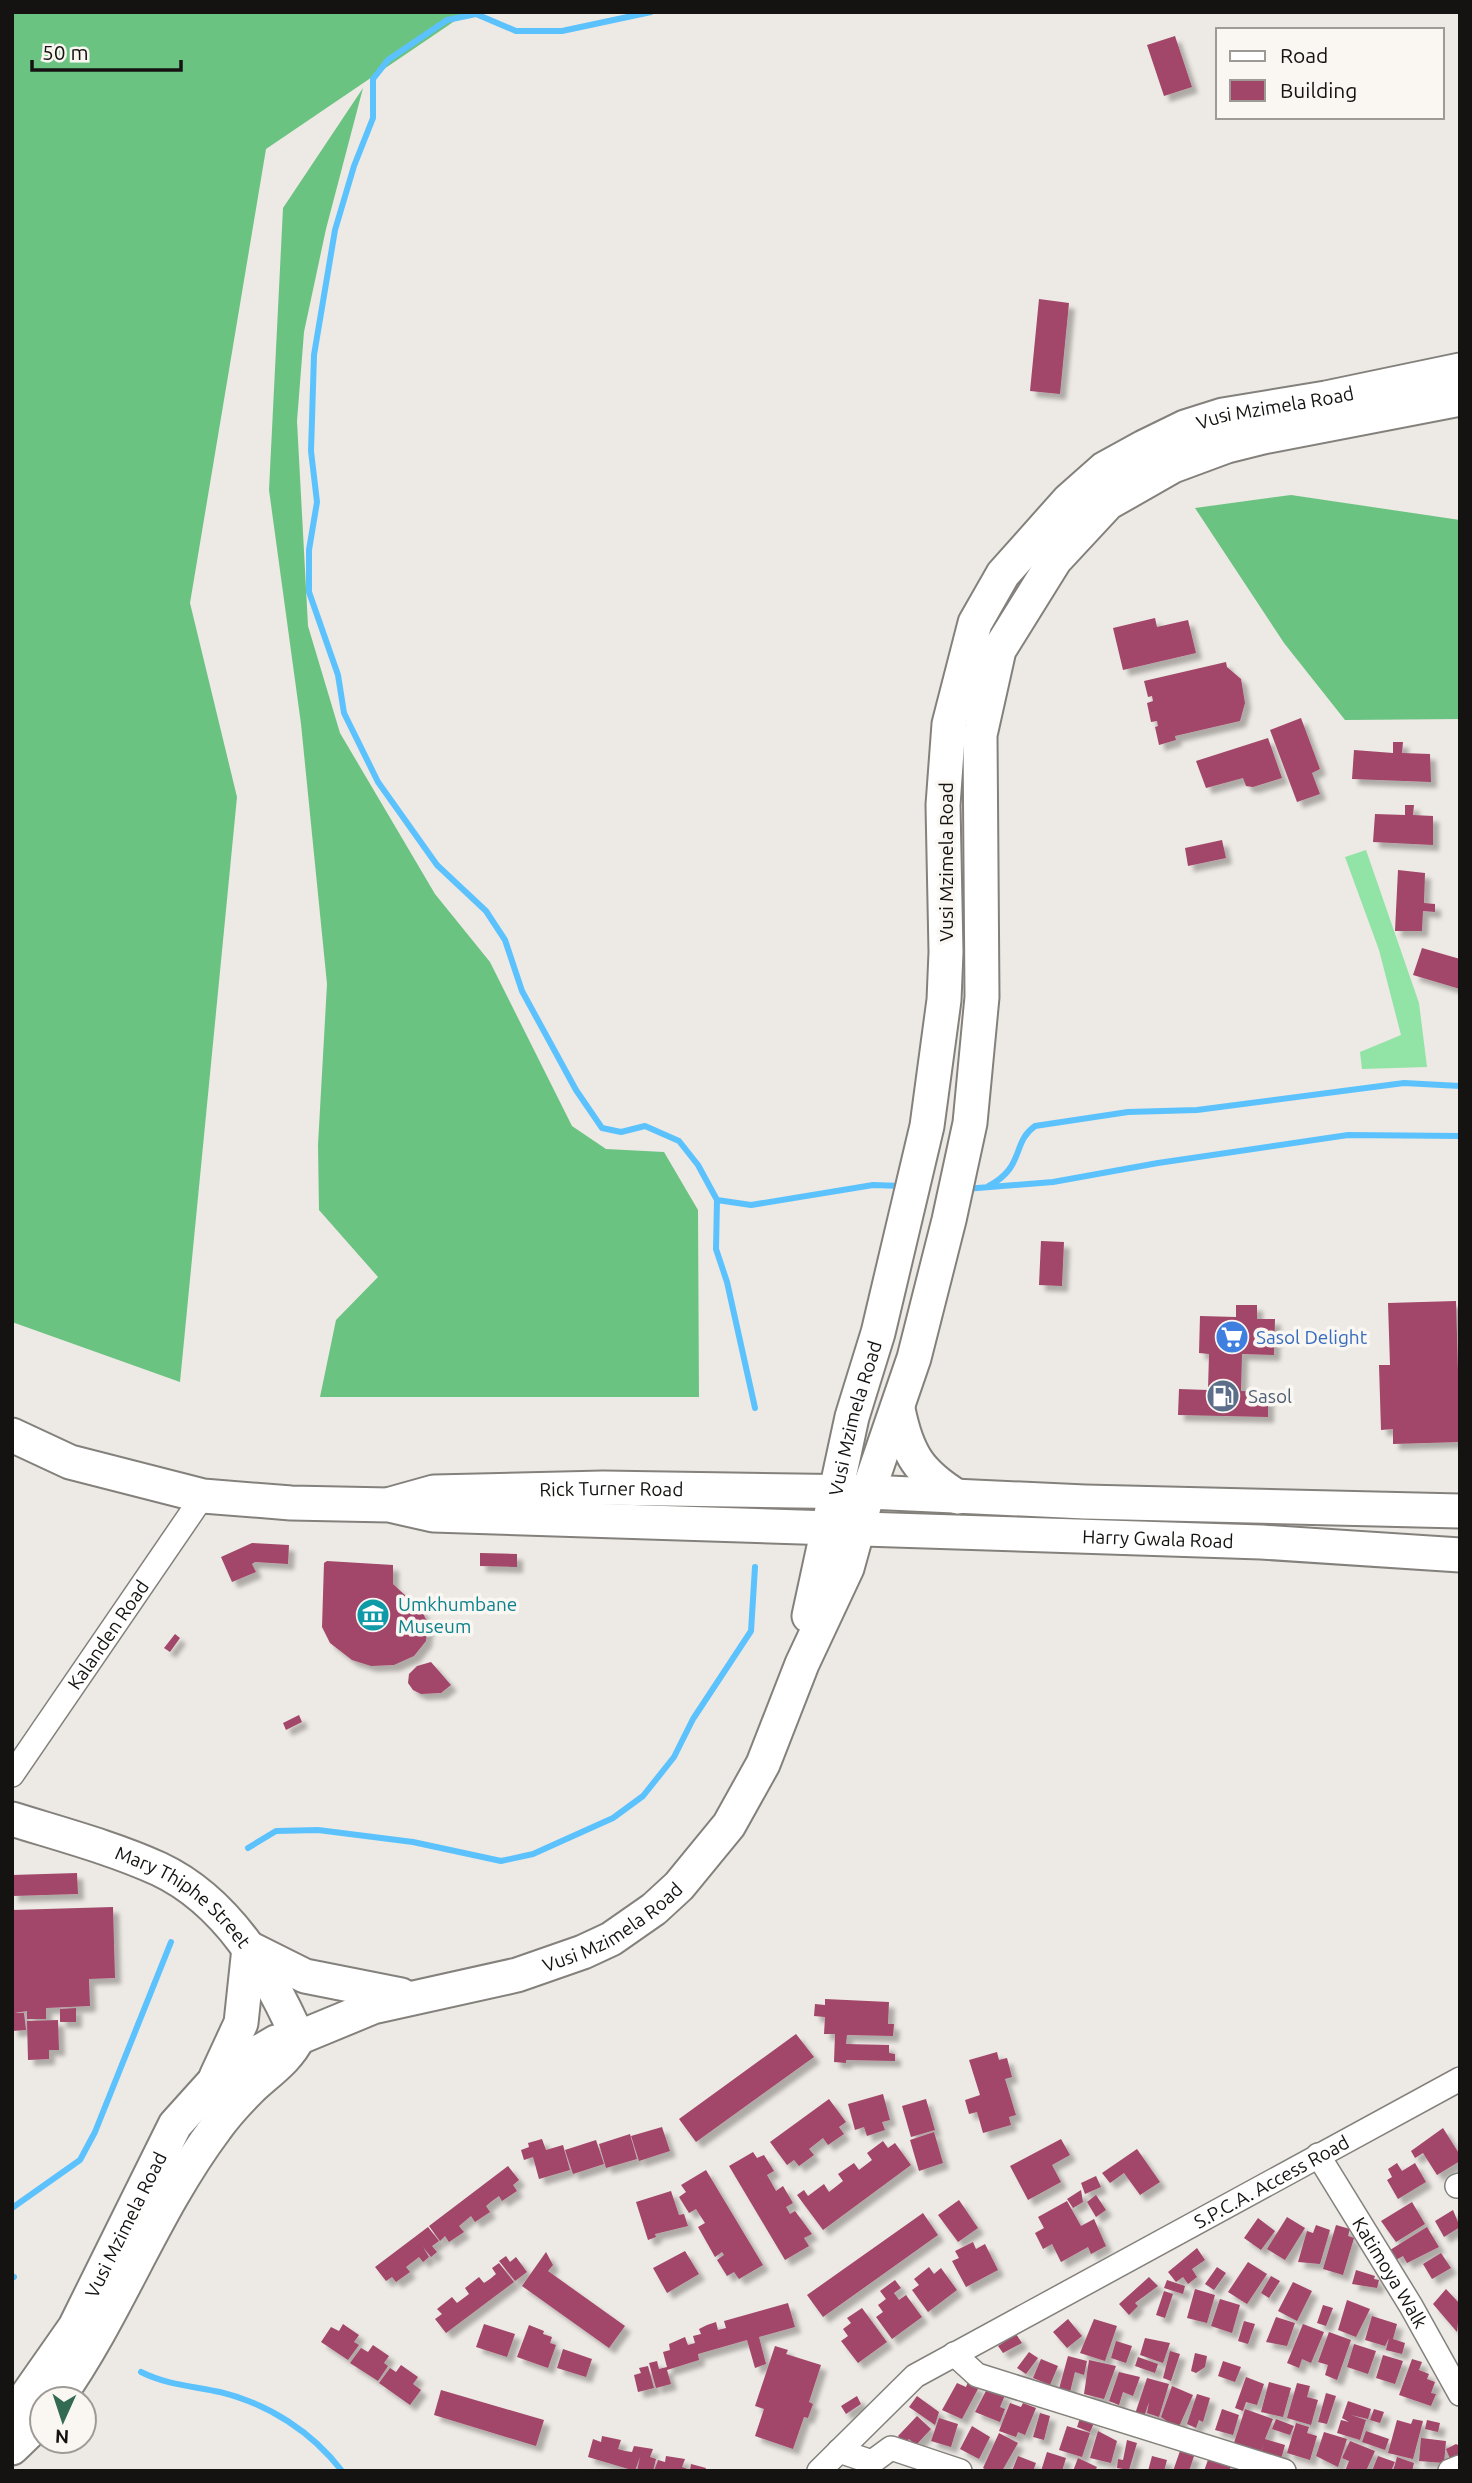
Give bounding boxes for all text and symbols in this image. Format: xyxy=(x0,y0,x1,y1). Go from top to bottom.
scale bar xyxy=(32,28,180,72)
legend xyxy=(1216,28,1444,119)
text: 50 m xyxy=(42,40,89,64)
text: Road xyxy=(1280,43,1328,67)
text: Building xyxy=(1280,78,1357,102)
street label: Vusi Mzimela Road xyxy=(1194,382,1356,434)
street label: Vusi Mzimela Road xyxy=(935,782,957,942)
supermarket icon: Sasol Delight xyxy=(1213,1318,1251,1356)
place label: Sasol Delight xyxy=(1256,1326,1368,1348)
street label: Vusi Mzimela Road xyxy=(824,1338,886,1498)
fuel station icon: Sasol xyxy=(1204,1377,1242,1415)
place label: Sasol xyxy=(1248,1385,1292,1407)
street label: Rick Turner Road xyxy=(539,1477,684,1501)
street label: Harry Gwala Road xyxy=(1082,1525,1234,1552)
street label: Kalanden Road xyxy=(63,1576,153,1694)
place label: Umkhumbane Museum xyxy=(398,1593,517,1637)
museum icon: Umkhumbane Museum xyxy=(354,1596,392,1634)
street label: Mary Thiphe Street xyxy=(112,1841,256,1952)
street label: Vusi Mzimela Road xyxy=(540,1878,687,1976)
street label: S.P.C.A. Access Road xyxy=(1190,2131,1353,2233)
street label: Vusi Mzimela Road xyxy=(80,2148,171,2301)
street label: Katimoya Walk xyxy=(1348,2213,1432,2332)
north arrow xyxy=(28,2385,98,2455)
text: N xyxy=(54,2426,70,2448)

